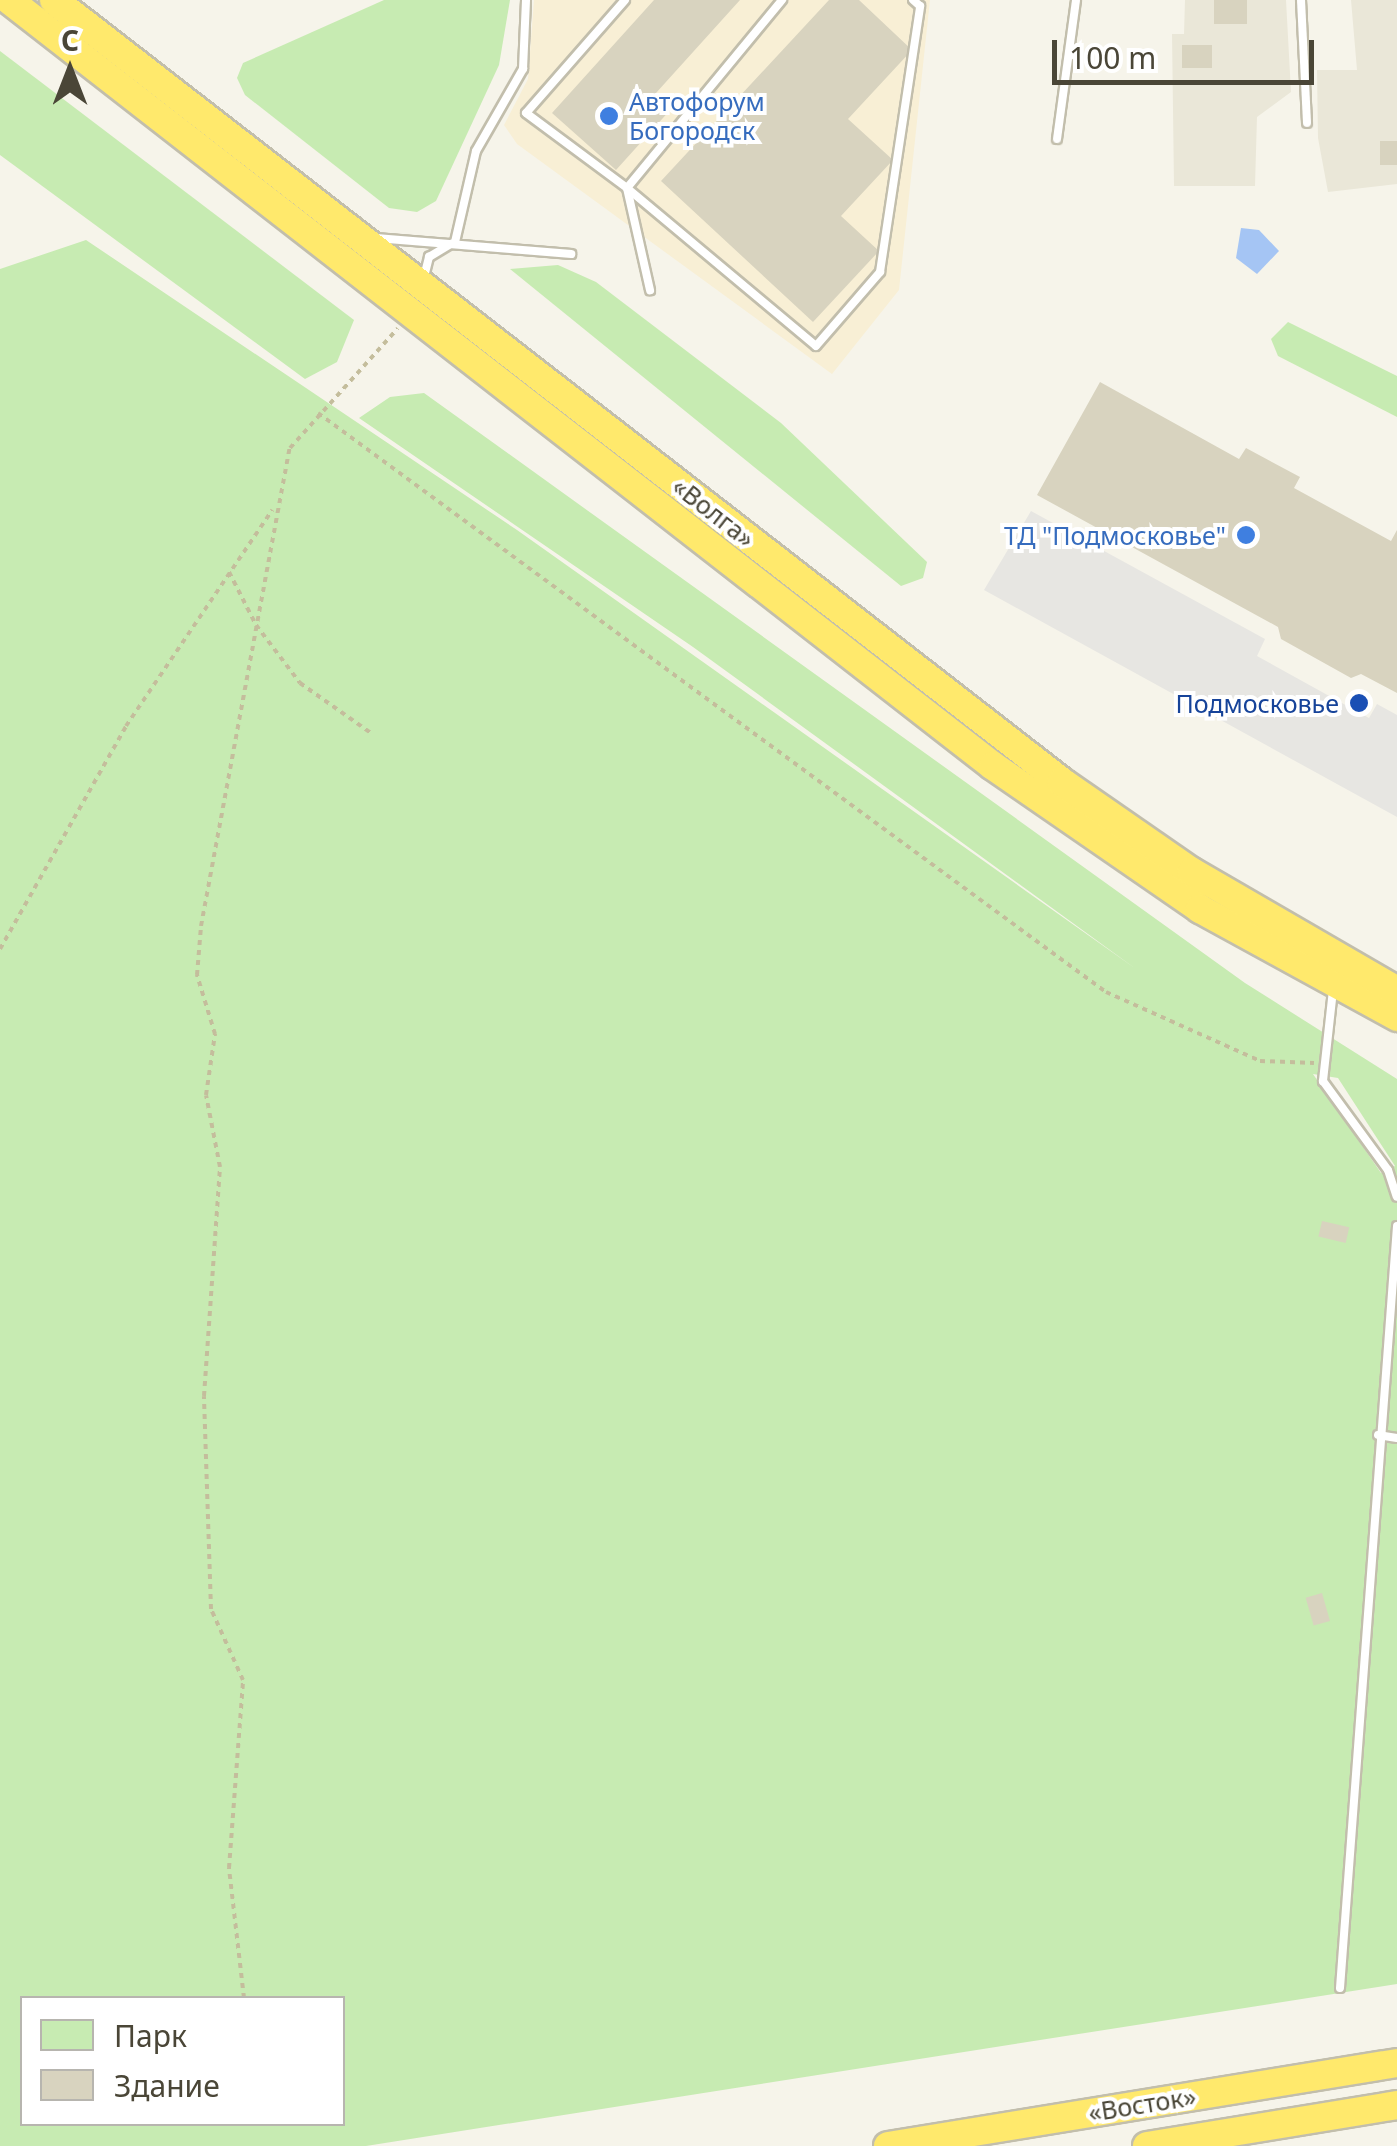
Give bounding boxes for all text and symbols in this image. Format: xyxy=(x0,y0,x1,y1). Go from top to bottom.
north arrow xyxy=(20,20,120,120)
scale bar xyxy=(1057,20,1320,82)
text: С xyxy=(61,21,79,59)
text: 100 m xyxy=(1069,37,1156,78)
place label: Автофорум Богородск xyxy=(629,87,765,146)
marker: Автофорум Богородск xyxy=(598,105,620,127)
street label: «Волга» xyxy=(667,471,761,553)
place label: ТД "Подмосковье" xyxy=(1004,520,1226,550)
marker: ТД "Подмосковье" xyxy=(1235,524,1257,546)
place label: Подмосковье xyxy=(1175,688,1339,718)
marker: Подмосковье xyxy=(1348,692,1370,714)
legend xyxy=(20,1996,345,2126)
text: Парк xyxy=(114,2015,187,2056)
text: Здание xyxy=(114,2065,220,2106)
street label: «Восток» xyxy=(1086,2081,1198,2127)

